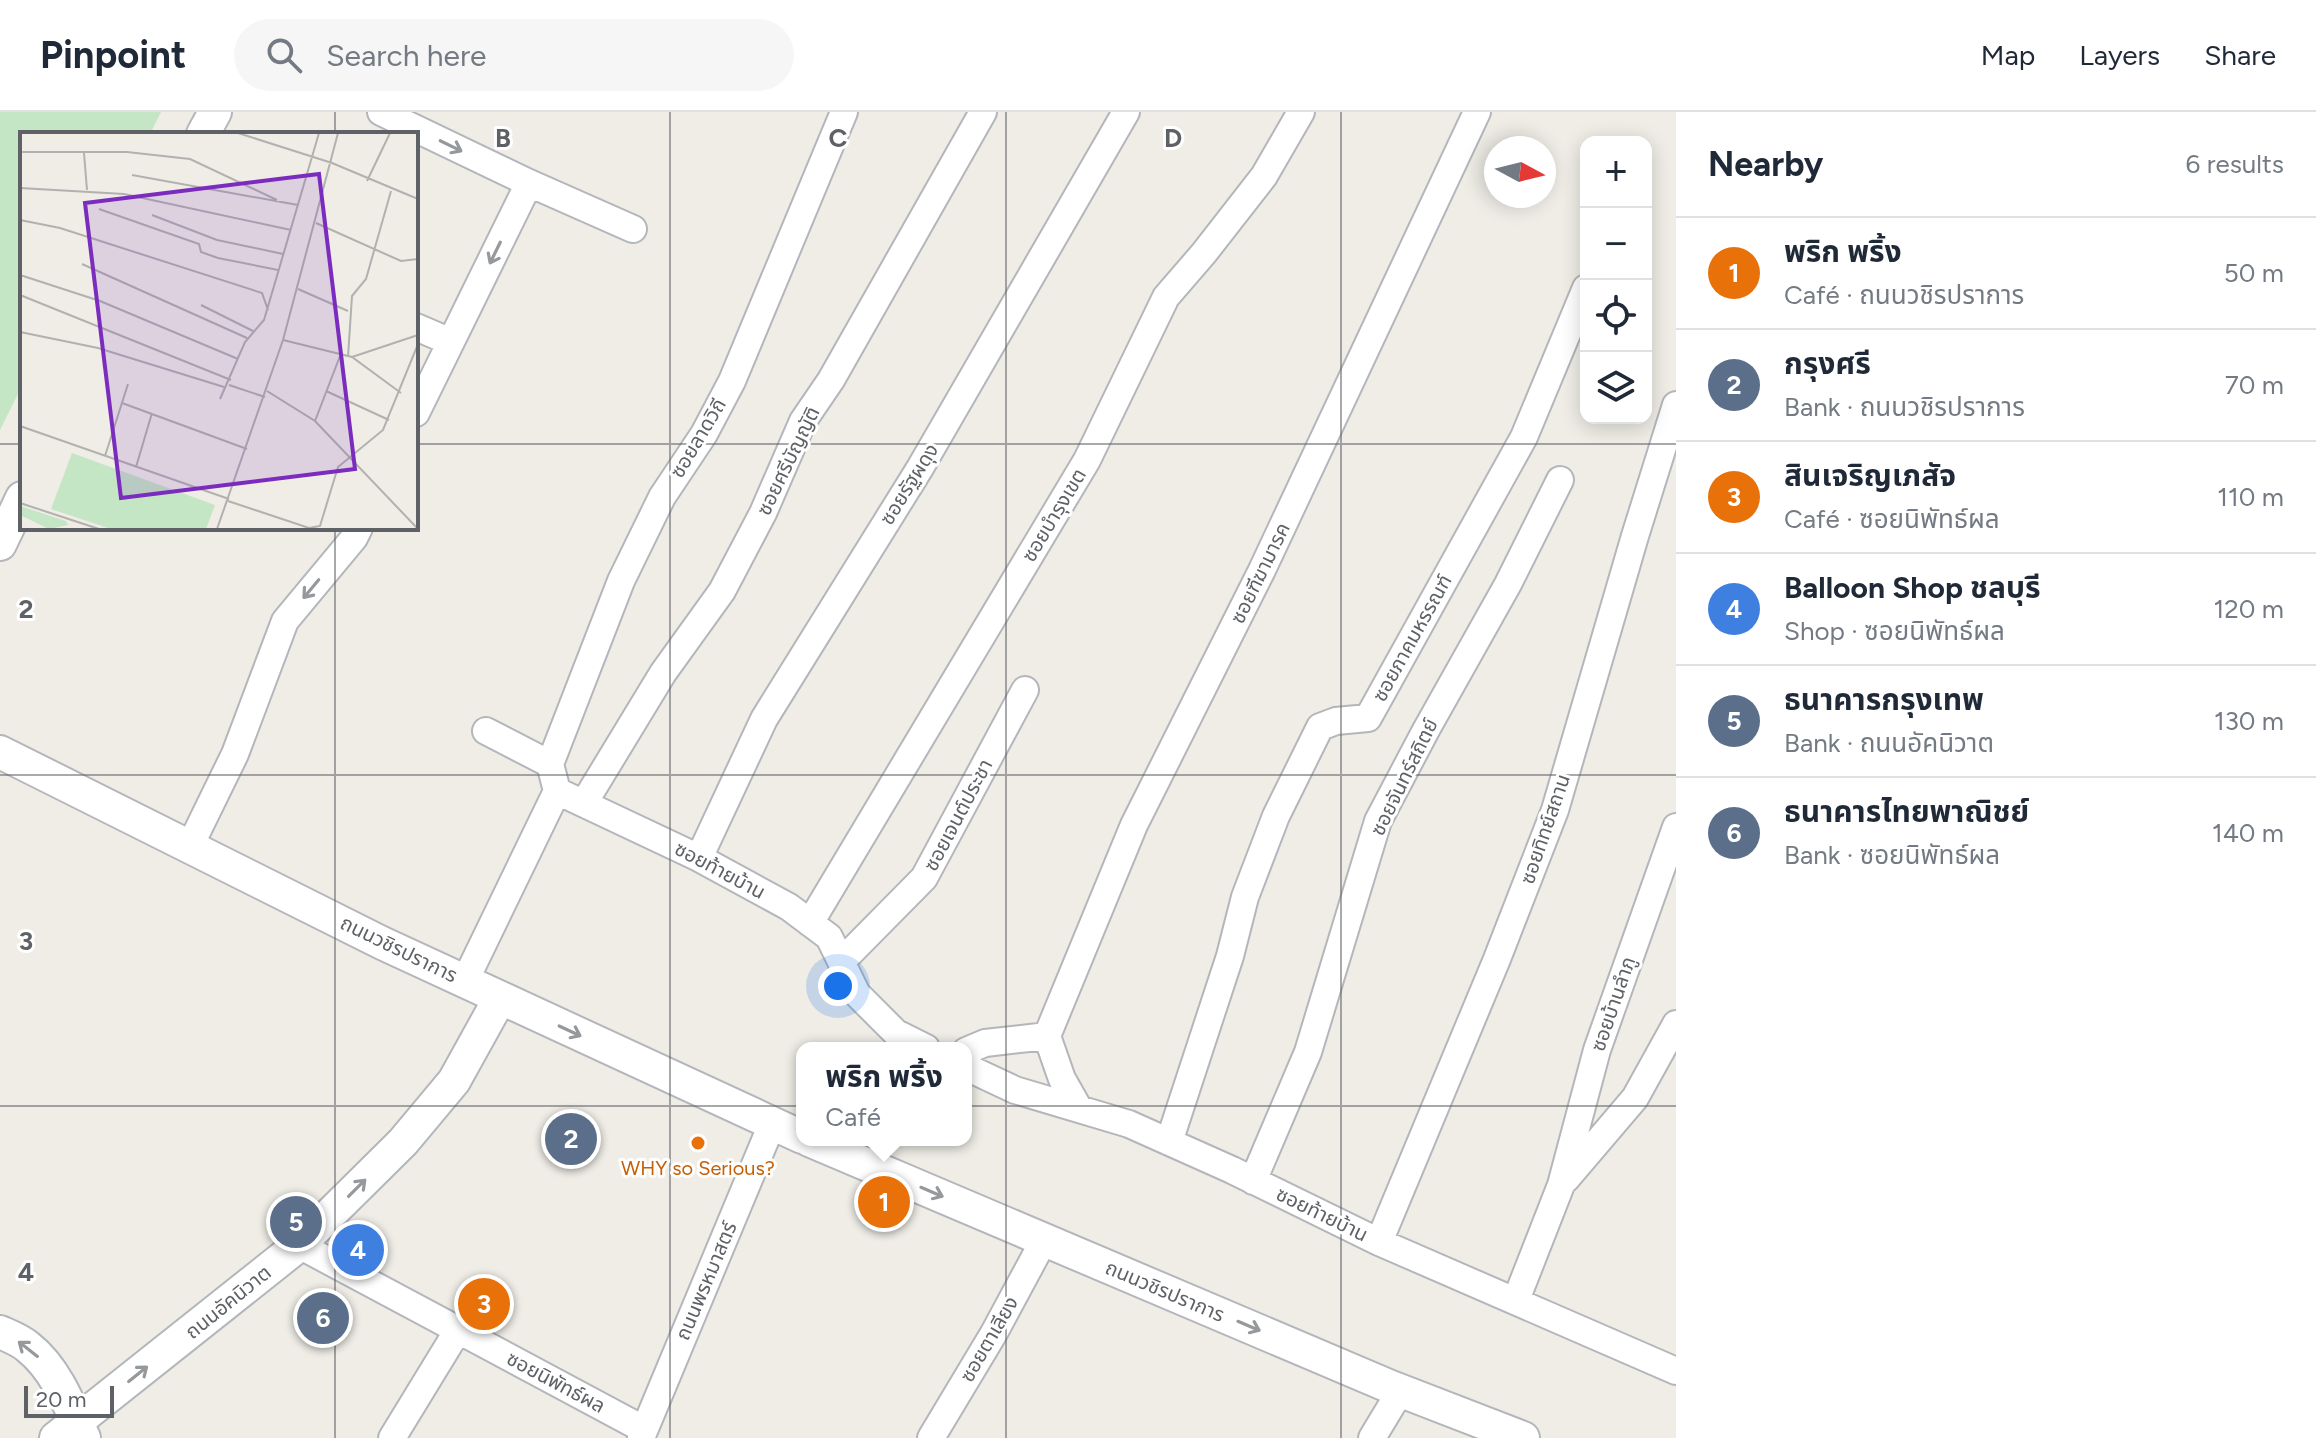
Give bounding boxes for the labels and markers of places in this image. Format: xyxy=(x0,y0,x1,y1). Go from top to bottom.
pin: 2 xyxy=(545,1109,597,1169)
marker: WHY so Serious? xyxy=(689,1134,707,1152)
place label: WHY so Serious? xyxy=(621,1156,775,1180)
pin: 1 xyxy=(858,1172,910,1232)
pin: 5 xyxy=(270,1192,322,1252)
pin: 4 xyxy=(332,1220,384,1280)
pin: 3 xyxy=(458,1274,510,1334)
pin: 6 xyxy=(297,1288,349,1348)

